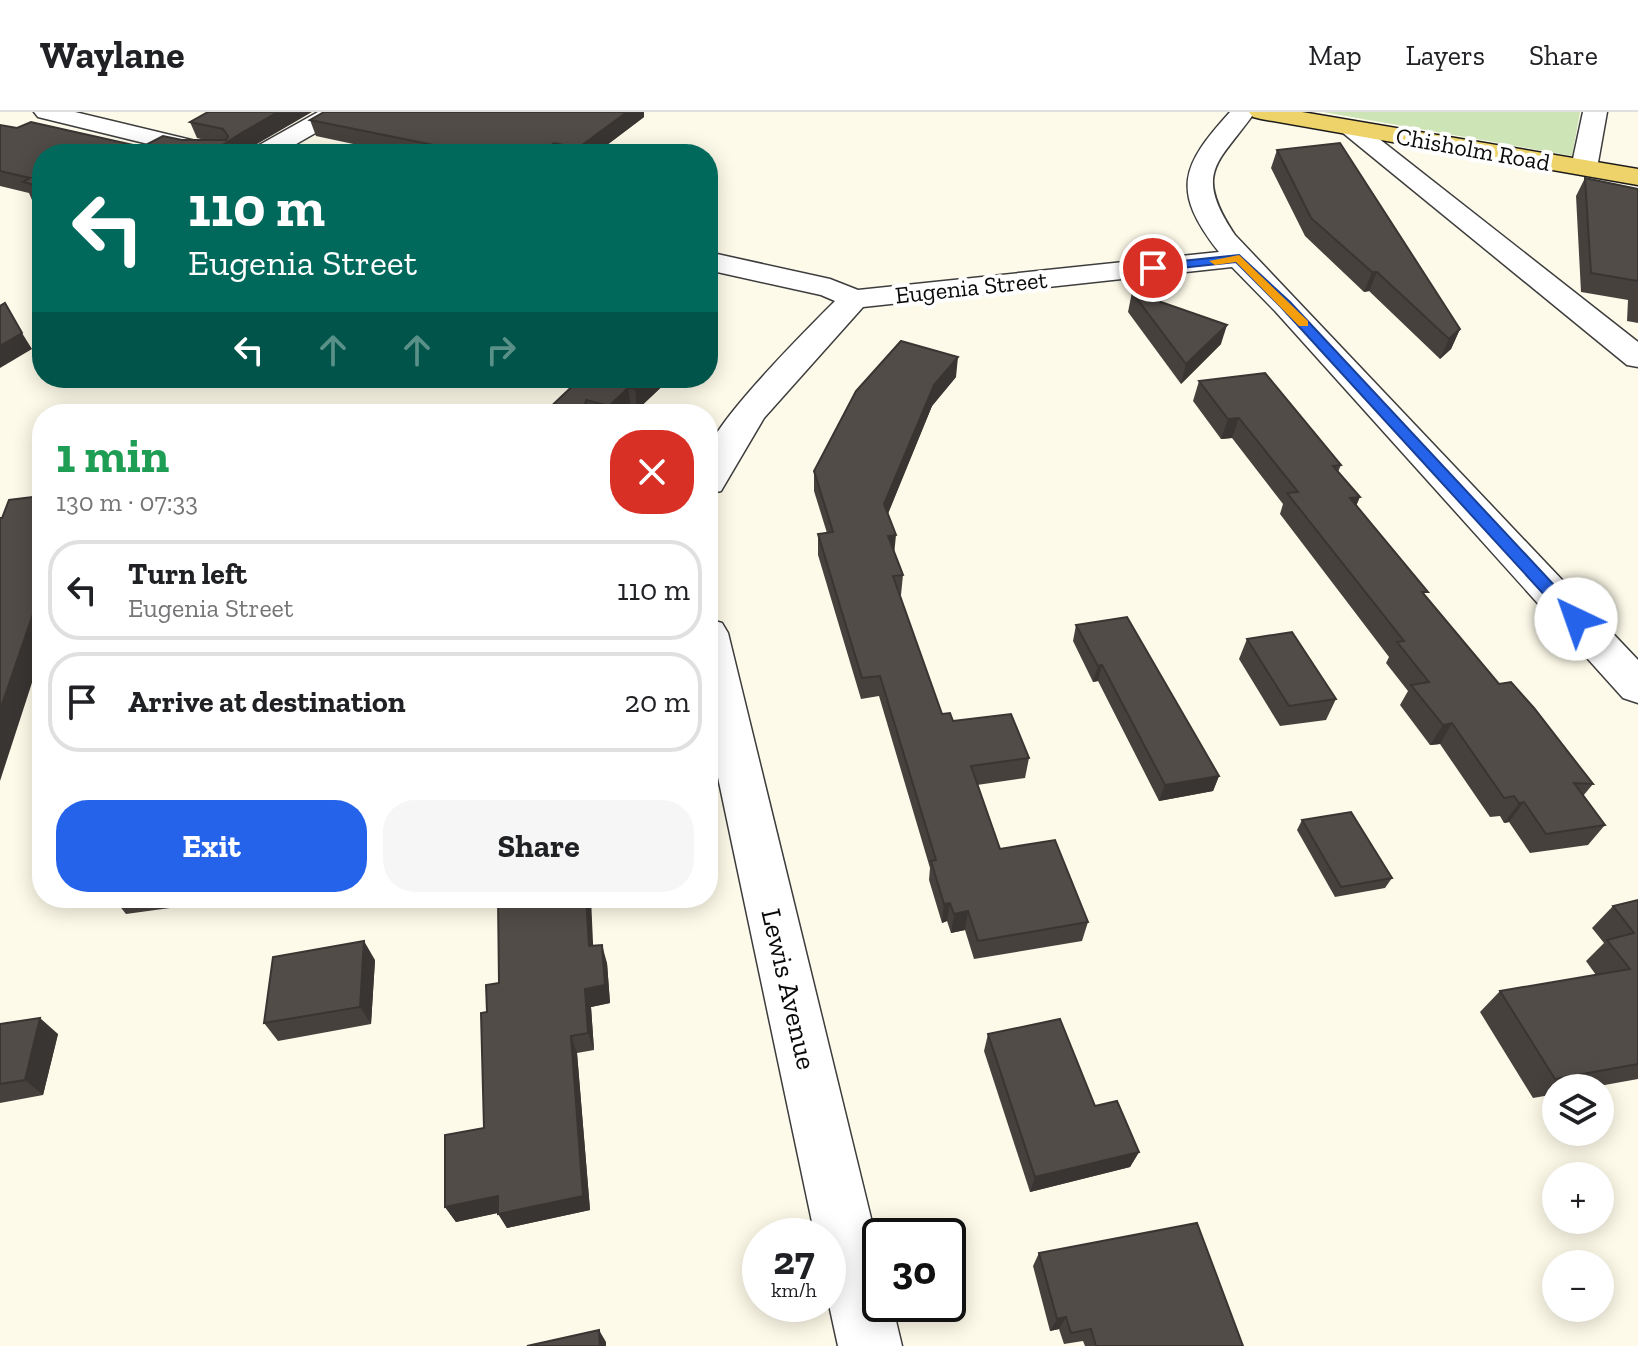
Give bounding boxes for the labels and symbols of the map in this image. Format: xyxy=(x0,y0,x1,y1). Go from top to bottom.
street label: Chisholm Road xyxy=(1394,121,1552,177)
pin xyxy=(1119,234,1187,302)
street label: Eugenia Street xyxy=(894,265,1049,309)
position arrow xyxy=(1534,577,1618,661)
street label: Lewis Avenue xyxy=(754,905,824,1073)
speed limit sign: 30 xyxy=(862,1218,966,1322)

